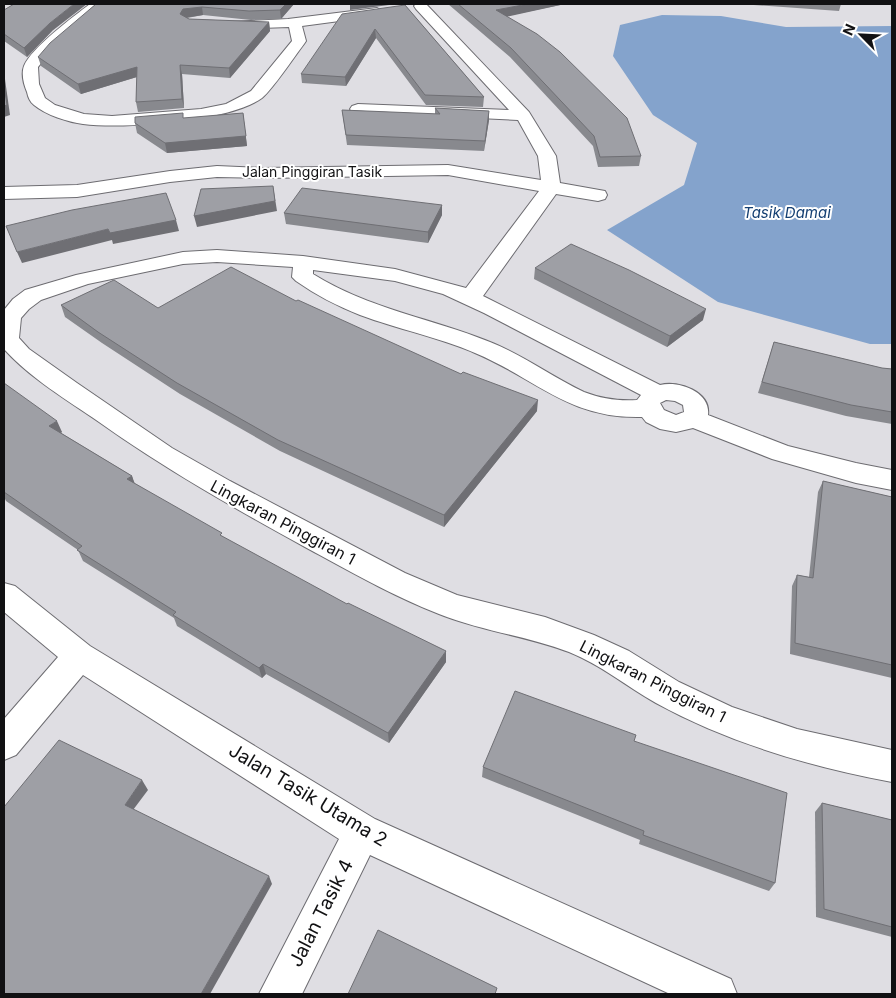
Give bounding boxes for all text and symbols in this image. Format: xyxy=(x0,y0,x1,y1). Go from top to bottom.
north arrow xyxy=(836,10,886,60)
text: N xyxy=(839,21,859,38)
street label: Jalan Pinggiran Tasik xyxy=(242,163,382,180)
water label: Tasik Damai xyxy=(743,203,831,222)
street label: Lingkaran Pinggiran 1 xyxy=(207,475,359,569)
street label: Lingkaran Pinggiran 1 xyxy=(577,635,729,727)
street label: Jalan Tasik Utama 2 xyxy=(225,739,391,851)
street label: Jalan Tasik 4 xyxy=(284,855,358,971)

